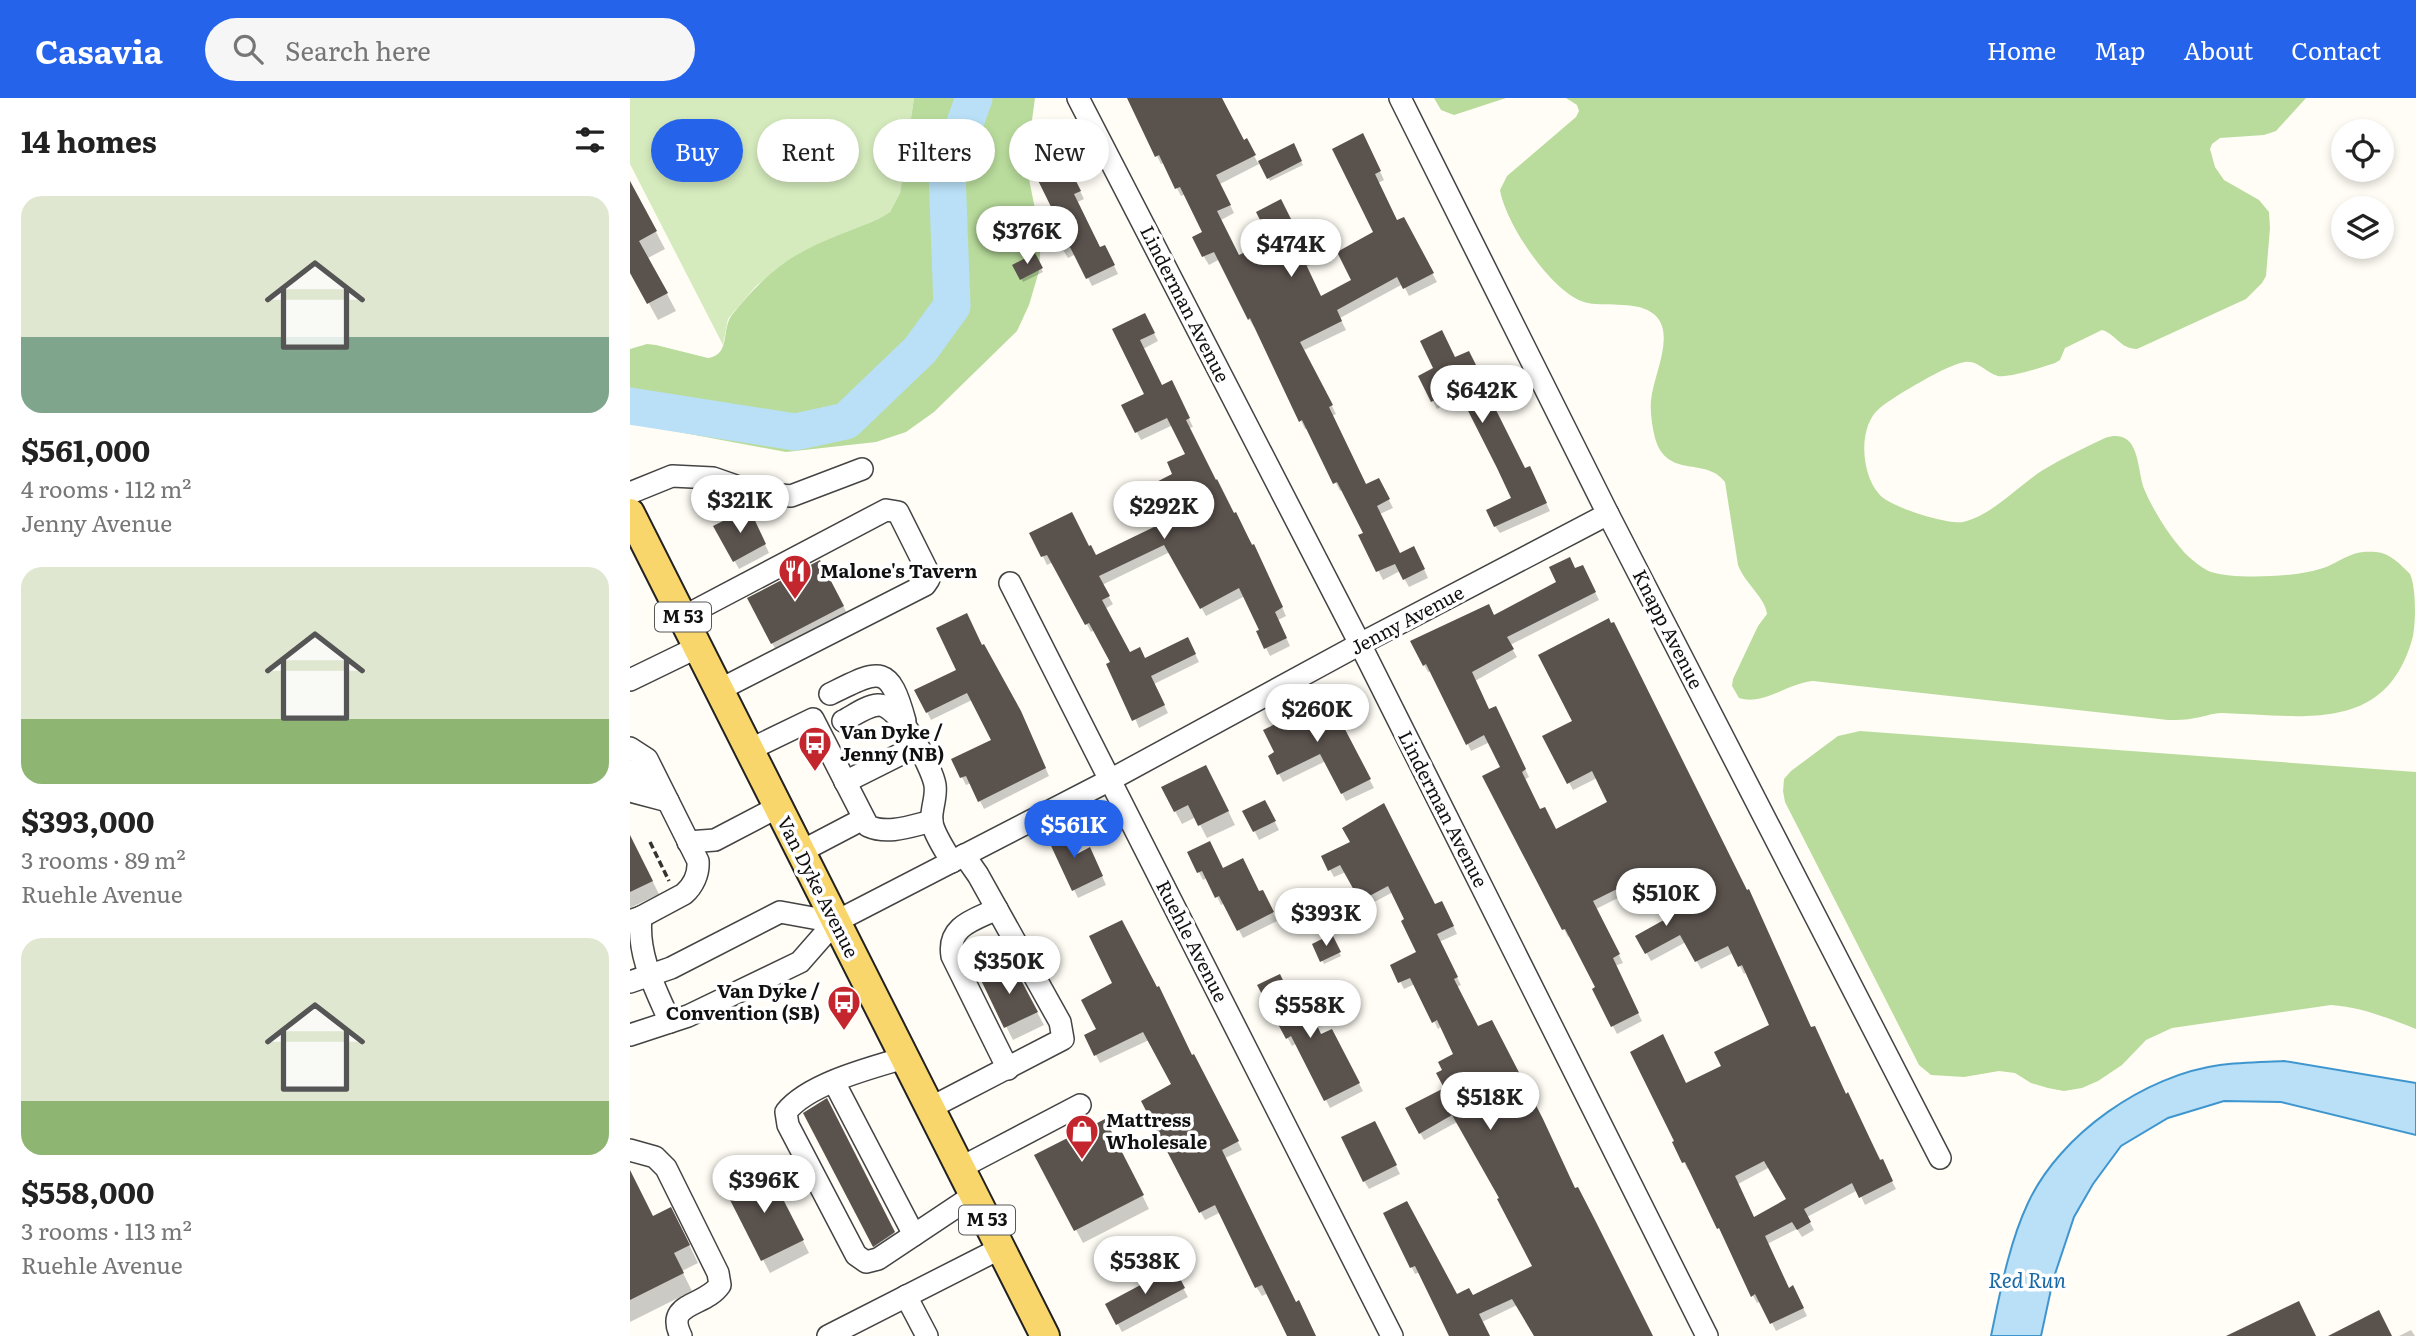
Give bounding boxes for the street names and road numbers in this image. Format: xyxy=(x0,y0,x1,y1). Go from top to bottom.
street label: Linderman Avenue xyxy=(1134,220,1238,387)
street label: Knapp Avenue xyxy=(1627,564,1711,693)
street label: Jenny Avenue xyxy=(1345,577,1468,661)
road number: M 53 xyxy=(655,602,711,632)
street label: Linderman Avenue xyxy=(1392,725,1496,892)
street label: Van Dyke Avenue xyxy=(771,811,867,962)
street label: Ruehle Avenue xyxy=(1150,875,1236,1007)
road number: M 53 xyxy=(959,1205,1015,1234)

